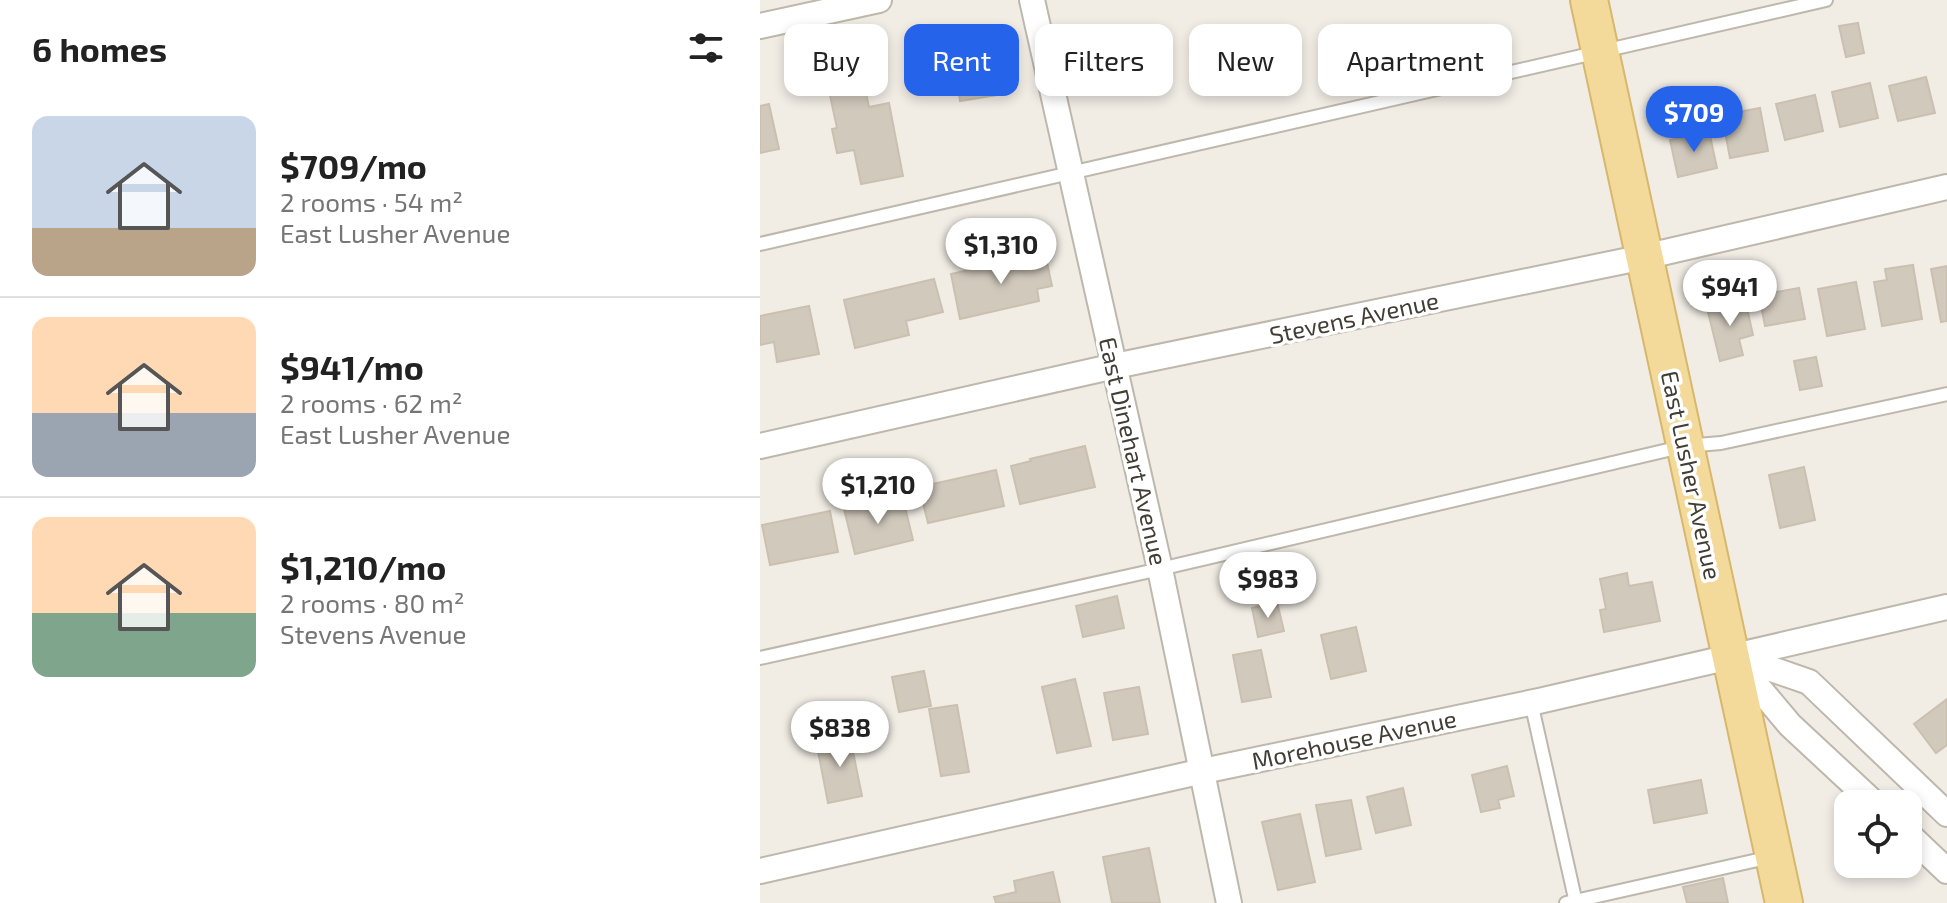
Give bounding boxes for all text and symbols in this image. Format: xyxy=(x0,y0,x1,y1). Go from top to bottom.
chip: Buy xyxy=(784,24,888,96)
chip: Rent xyxy=(904,24,1019,96)
chip: Filters xyxy=(1035,24,1173,96)
chip: New xyxy=(1189,24,1302,96)
chip: Apartment xyxy=(1318,24,1512,96)
icon: filters xyxy=(684,26,728,70)
text: 6 homes xyxy=(32,28,167,69)
pin: $709 xyxy=(1647,86,1741,154)
text: $709 xyxy=(1664,96,1724,127)
text: $709/mo xyxy=(280,145,427,186)
icon: home xyxy=(96,148,192,244)
text: 2 rooms · 54 m² xyxy=(280,186,463,217)
text: East Lusher Avenue xyxy=(280,217,510,248)
pin: $1,310 xyxy=(936,218,1066,286)
text: $1,310 xyxy=(964,228,1038,259)
pin: $941 xyxy=(1683,260,1777,328)
text: $941 xyxy=(1701,270,1759,301)
street label: Stevens Avenue xyxy=(1267,285,1441,349)
street label: East Dinehart Avenue xyxy=(1094,334,1174,568)
text: $941/mo xyxy=(280,346,424,387)
icon: home xyxy=(96,349,192,445)
street label: East Lusher Avenue xyxy=(1656,368,1728,582)
text: 2 rooms · 62 m² xyxy=(280,387,463,418)
text: East Lusher Avenue xyxy=(280,418,510,449)
pin: $1,210 xyxy=(813,458,943,526)
text: $1,210 xyxy=(840,468,916,499)
text: $1,210/mo xyxy=(280,546,446,587)
icon: home xyxy=(96,549,192,645)
pin: $983 xyxy=(1221,552,1315,620)
text: $983 xyxy=(1237,562,1299,593)
text: 2 rooms · 80 m² xyxy=(280,587,465,618)
text: Stevens Avenue xyxy=(280,618,466,649)
pin: $838 xyxy=(793,701,887,769)
street label: Morehouse Avenue xyxy=(1249,703,1459,775)
text: $838 xyxy=(809,711,871,742)
map controls xyxy=(1834,790,1922,878)
button: locate xyxy=(1834,790,1922,878)

